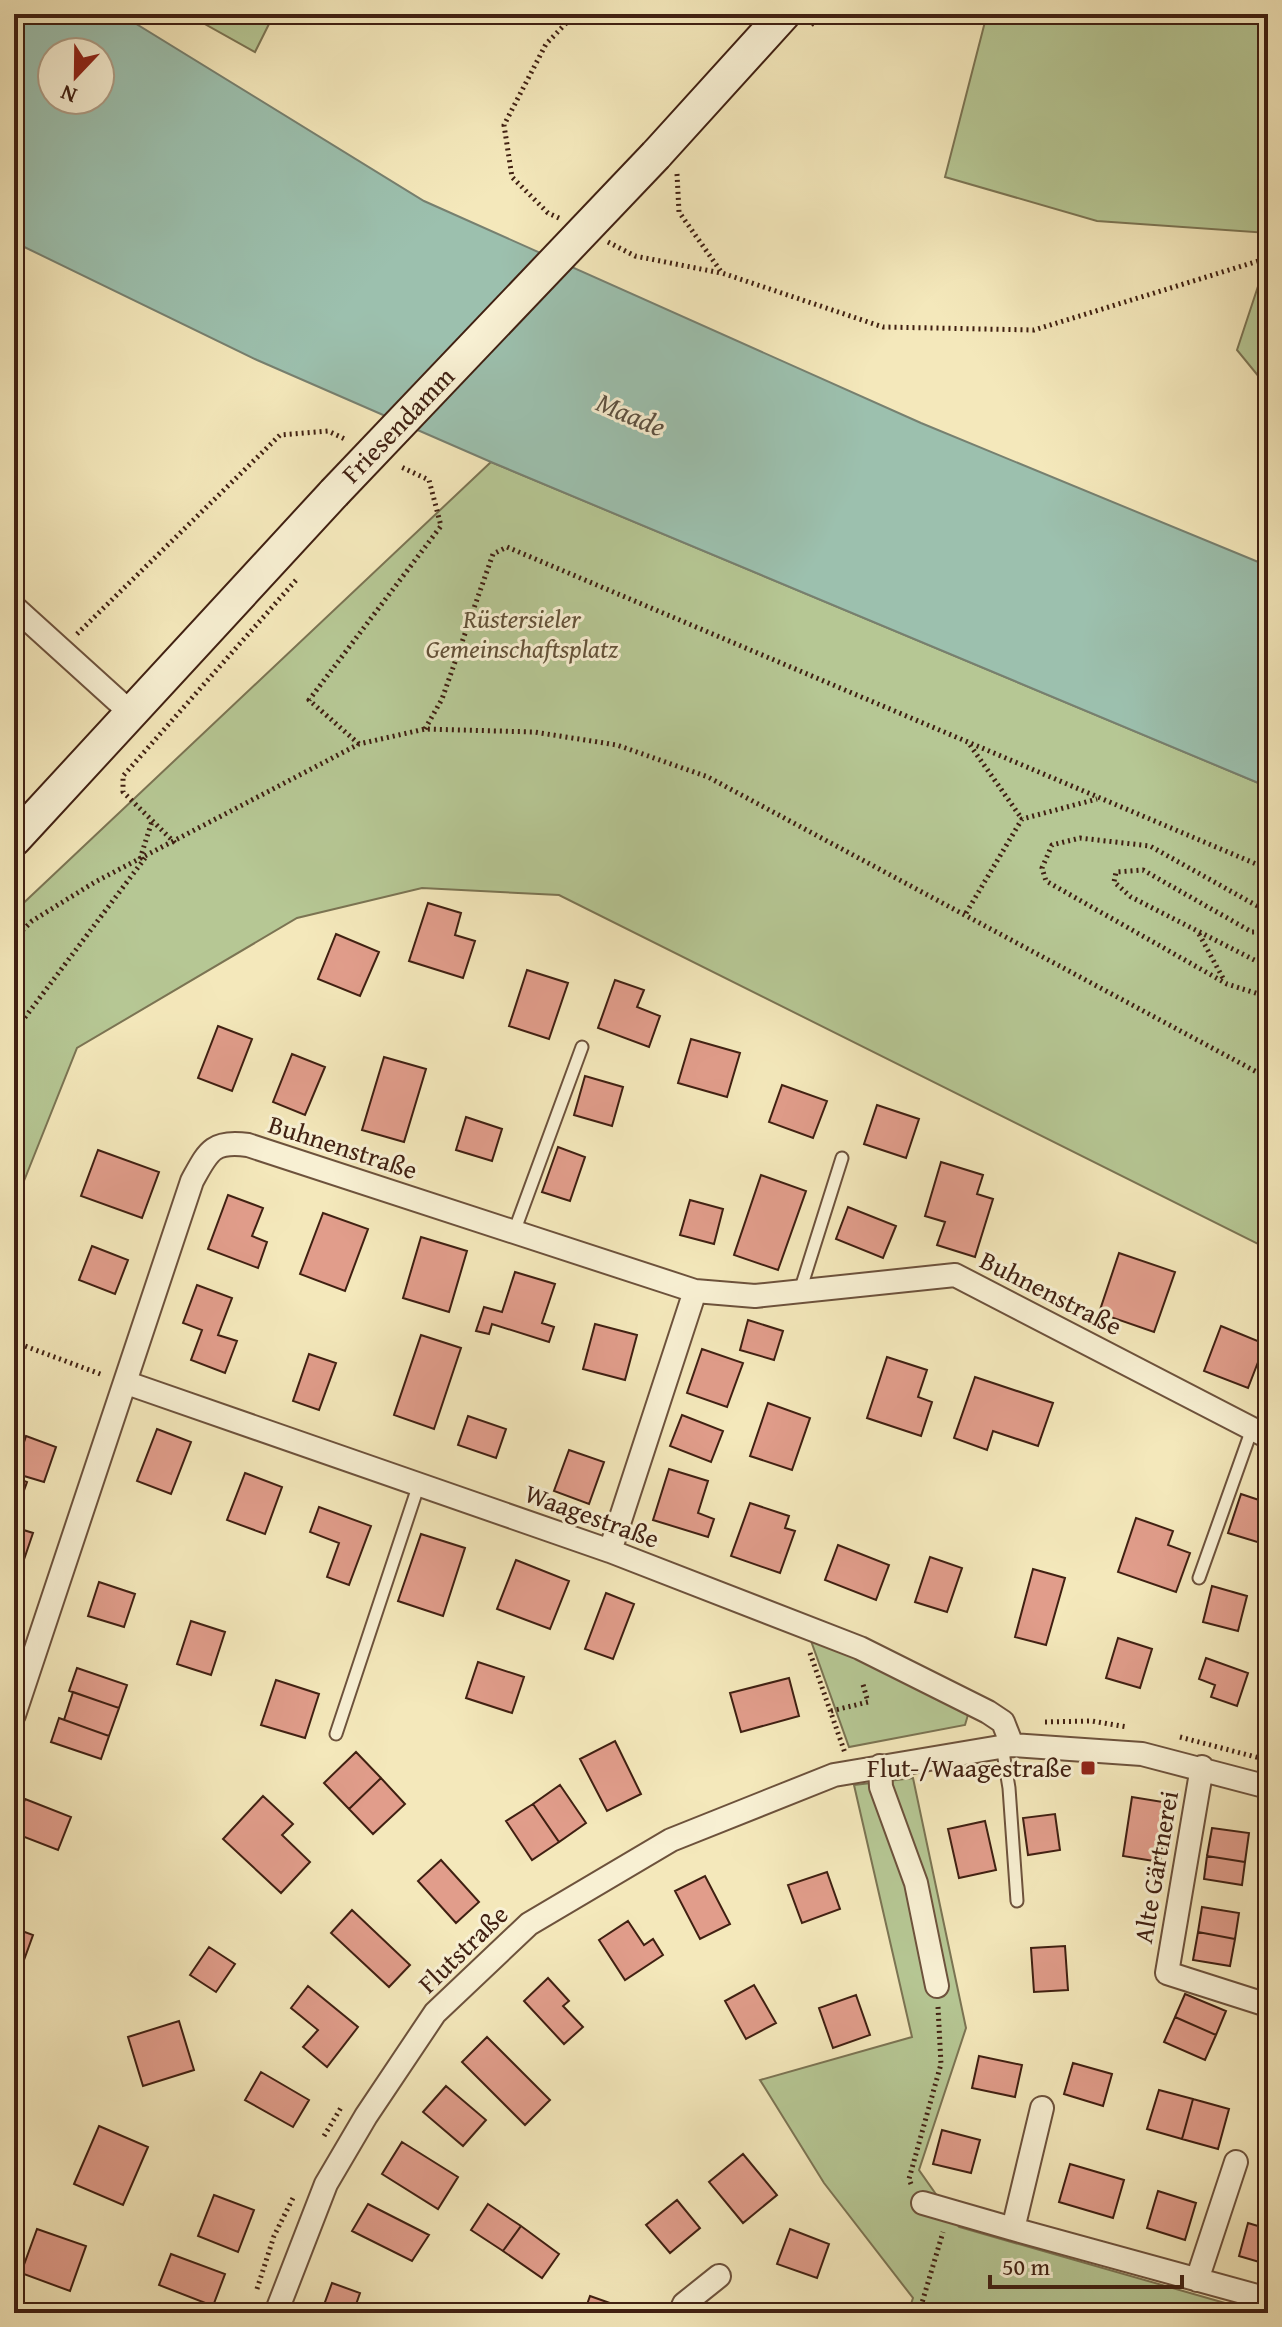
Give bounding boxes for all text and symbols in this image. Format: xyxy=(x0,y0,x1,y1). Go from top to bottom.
north arrow xyxy=(36,36,116,116)
text: N xyxy=(55,77,81,112)
street label: Friesendamm xyxy=(332,358,463,492)
water label: Maade xyxy=(590,381,672,446)
park label: Rüstersieler Gemeinschaftsplatz xyxy=(426,599,618,668)
street label: Buhnenstraße xyxy=(264,1104,423,1189)
street label: Buhnenstraße xyxy=(974,1240,1129,1345)
street label: Waagestraße xyxy=(519,1473,665,1558)
place label: Flut-/Waagestraße xyxy=(867,1748,1072,1787)
marker: Flut-/Waagestraße xyxy=(1079,1759,1097,1777)
street label: Alte Gärtnerei xyxy=(1123,1788,1188,1946)
street label: Flutstraße xyxy=(408,1895,517,2002)
scale bar xyxy=(990,2239,1182,2289)
text: 50 m xyxy=(1002,2249,1050,2284)

